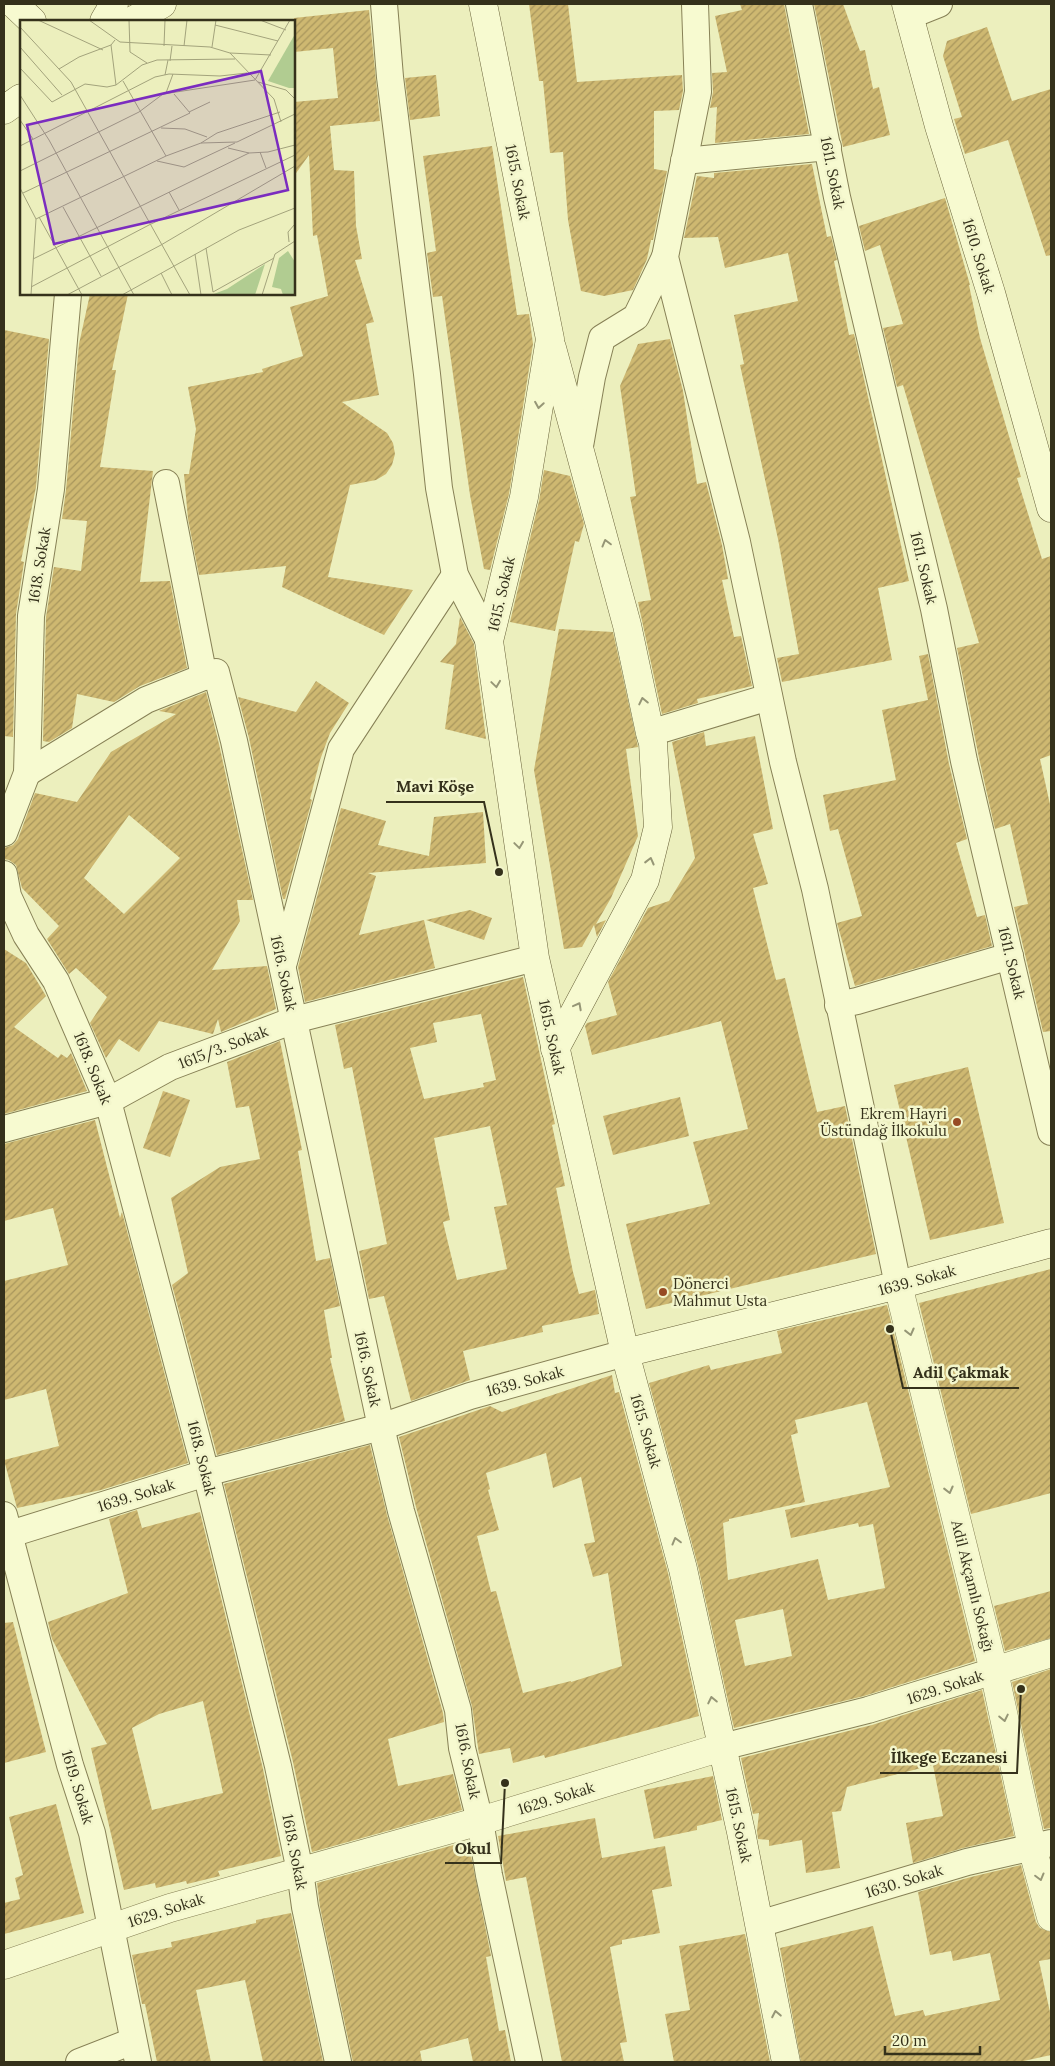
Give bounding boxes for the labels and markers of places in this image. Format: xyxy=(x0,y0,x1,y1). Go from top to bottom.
callout: Mavi Köşe xyxy=(386,771,484,802)
place label: Ekrem Hayri Üstündağ İlkokulu xyxy=(820,1104,947,1140)
marker: Ekrem Hayri Üstündağ İlkokulu xyxy=(951,1116,963,1128)
place label: Dönerci Mahmut Usta xyxy=(673,1274,768,1310)
marker: Dönerci Mahmut Usta xyxy=(657,1286,669,1298)
callout: Adil Çakmak xyxy=(903,1357,1019,1388)
callout: İlkege Eczanesi xyxy=(880,1742,1017,1773)
callout: Okul xyxy=(445,1832,501,1863)

